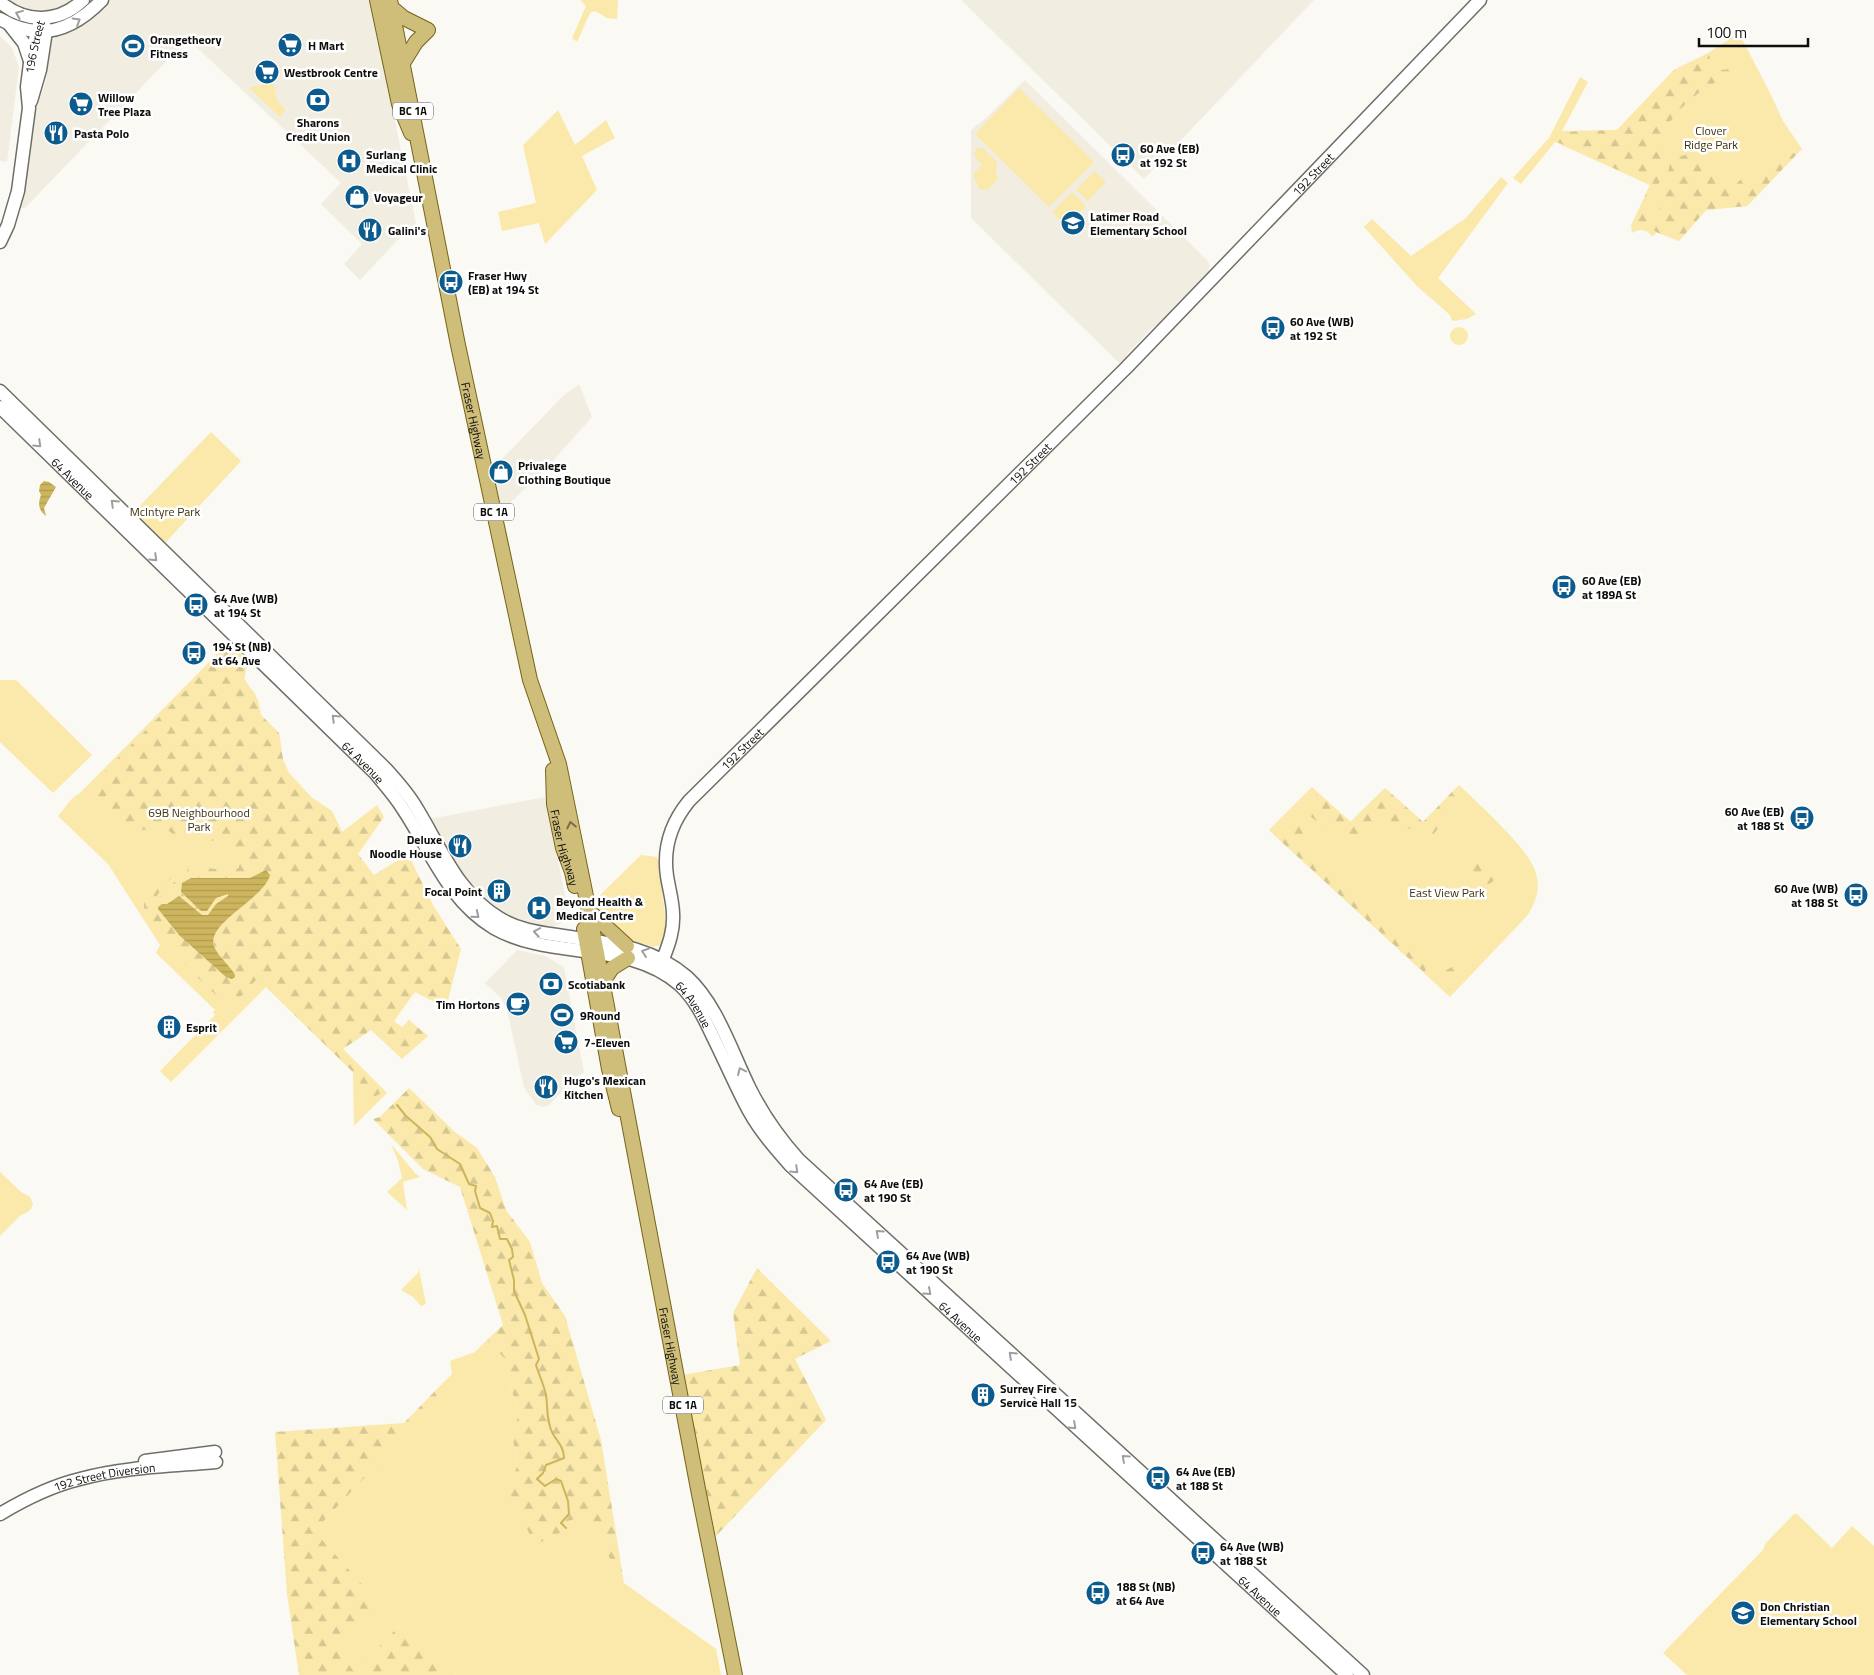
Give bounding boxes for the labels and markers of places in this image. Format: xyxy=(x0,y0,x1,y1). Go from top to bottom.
place label: Orangetheory Fitness xyxy=(150,30,222,63)
supermarket icon: H Mart xyxy=(277,32,303,58)
sports icon: Orangetheory Fitness xyxy=(120,33,146,59)
place label: H Mart xyxy=(308,36,345,55)
supermarket icon: Westbrook Centre xyxy=(254,59,280,85)
place label: Westbrook Centre xyxy=(284,63,378,82)
bank icon: Sharons Credit Union xyxy=(305,87,331,113)
place label: Willow Tree Plaza xyxy=(98,88,151,121)
supermarket icon: Willow Tree Plaza xyxy=(68,91,94,117)
place label: Sharons Credit Union xyxy=(286,113,350,146)
restaurant icon: Pasta Polo xyxy=(43,120,69,146)
place label: Pasta Polo xyxy=(74,124,129,143)
place label: 60 Ave (EB) at 192 St xyxy=(1140,139,1199,172)
bus stop icon: 60 Ave (EB) at 192 St xyxy=(1110,142,1136,168)
place label: Surlang Medical Clinic xyxy=(366,145,437,178)
hospital icon: Surlang Medical Clinic xyxy=(336,148,362,174)
shop icon: Voyageur xyxy=(344,184,370,210)
place label: Voyageur xyxy=(374,188,423,207)
place label: Latimer Road Elementary School xyxy=(1090,207,1187,240)
school or university icon: Latimer Road Elementary School xyxy=(1060,210,1086,236)
restaurant icon: Galini's xyxy=(357,217,383,243)
place label: Galini's xyxy=(388,221,426,240)
place label: Fraser Hwy (EB) at 194 St xyxy=(468,266,539,299)
bus stop icon: Fraser Hwy (EB) at 194 St xyxy=(438,269,464,295)
place label: 60 Ave (WB) at 192 St xyxy=(1290,312,1354,345)
bus stop icon: 60 Ave (WB) at 192 St xyxy=(1260,315,1286,341)
place label: Privalege Clothing Boutique xyxy=(518,456,611,489)
shop icon: Privalege Clothing Boutique xyxy=(488,459,514,485)
place label: 60 Ave (EB) at 189A St xyxy=(1582,571,1641,604)
bus stop icon: 60 Ave (EB) at 189A St xyxy=(1551,574,1577,600)
place label: 64 Ave (WB) at 194 St xyxy=(214,589,278,622)
bus stop icon: 64 Ave (WB) at 194 St xyxy=(183,592,209,618)
place label: 194 St (NB) at 64 Ave xyxy=(212,637,272,670)
bus stop icon: 194 St (NB) at 64 Ave xyxy=(181,640,207,666)
place label: 60 Ave (EB) at 188 St xyxy=(1725,802,1785,835)
bus stop icon: 60 Ave (EB) at 188 St xyxy=(1789,805,1815,831)
place label: Deluxe Noodle House xyxy=(370,830,442,863)
restaurant icon: Deluxe Noodle House xyxy=(447,833,473,859)
building icon: Focal Point xyxy=(486,878,512,904)
place label: 60 Ave (WB) at 188 St xyxy=(1774,879,1839,912)
place label: Focal Point xyxy=(425,882,483,901)
bus stop icon: 60 Ave (WB) at 188 St xyxy=(1843,882,1869,908)
place label: Beyond Health & Medical Centre xyxy=(556,892,644,925)
hospital icon: Beyond Health & Medical Centre xyxy=(526,895,552,921)
bank icon: Scotiabank xyxy=(538,971,564,997)
place label: Scotiabank xyxy=(568,975,626,994)
cafe icon: Tim Hortons xyxy=(505,991,531,1017)
place label: Tim Hortons xyxy=(436,995,500,1014)
sports icon: 9Round xyxy=(549,1002,575,1028)
place label: 9Round xyxy=(580,1006,620,1025)
building icon: Esprit xyxy=(156,1014,182,1040)
place label: Esprit xyxy=(186,1018,217,1037)
supermarket icon: 7-Eleven xyxy=(553,1029,579,1055)
place label: 7-Eleven xyxy=(584,1033,630,1052)
place label: Hugo's Mexican Kitchen xyxy=(564,1071,646,1104)
restaurant icon: Hugo's Mexican Kitchen xyxy=(533,1074,559,1100)
place label: 64 Ave (EB) at 190 St xyxy=(864,1174,923,1207)
bus stop icon: 64 Ave (EB) at 190 St xyxy=(833,1177,859,1203)
place label: 64 Ave (WB) at 190 St xyxy=(906,1246,970,1279)
bus stop icon: 64 Ave (WB) at 190 St xyxy=(875,1249,901,1275)
place label: Surrey Fire Service Hall 15 xyxy=(1000,1379,1077,1412)
building icon: Surrey Fire Service Hall 15 xyxy=(970,1382,996,1408)
place label: 64 Ave (EB) at 188 St xyxy=(1176,1462,1235,1495)
bus stop icon: 64 Ave (EB) at 188 St xyxy=(1145,1465,1171,1491)
place label: 64 Ave (WB) at 188 St xyxy=(1220,1537,1284,1570)
bus stop icon: 64 Ave (WB) at 188 St xyxy=(1190,1540,1216,1566)
place label: 188 St (NB) at 64 Ave xyxy=(1116,1577,1176,1610)
bus stop icon: 188 St (NB) at 64 Ave xyxy=(1085,1580,1111,1606)
place label: Don Christian Elementary School xyxy=(1760,1597,1857,1630)
school or university icon: Don Christian Elementary School xyxy=(1730,1600,1756,1626)

